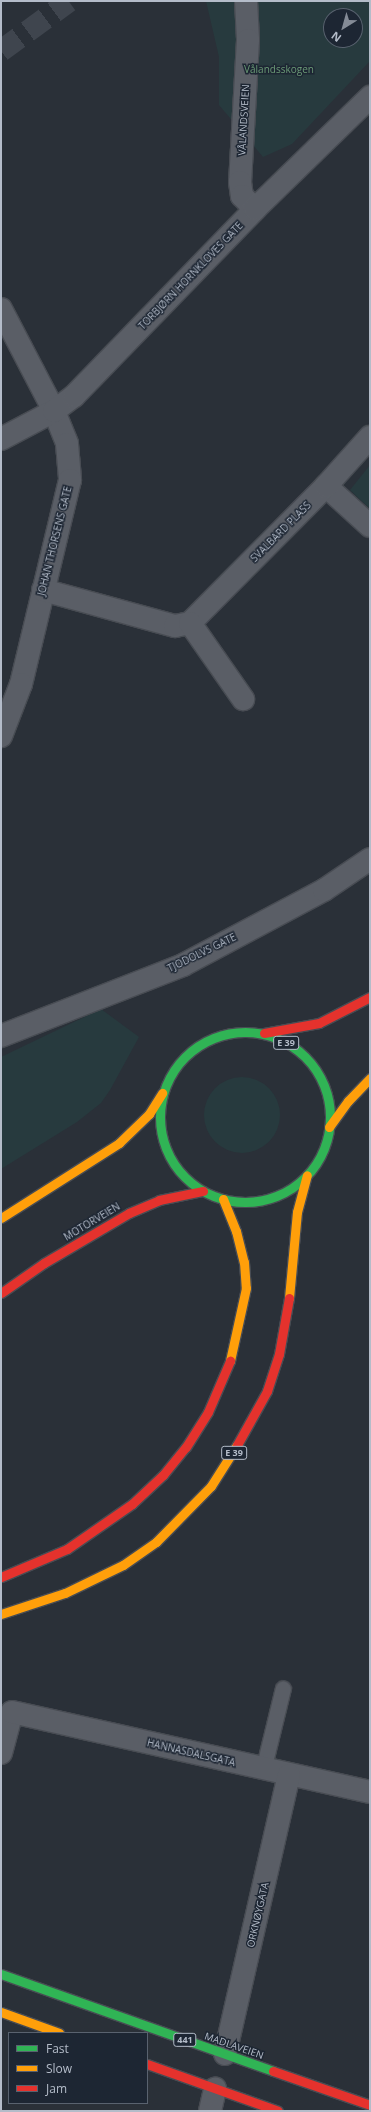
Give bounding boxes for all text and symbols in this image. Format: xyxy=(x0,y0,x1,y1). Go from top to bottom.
north arrow xyxy=(323,8,363,48)
text: N xyxy=(328,29,344,46)
park label: Vålandsskogen xyxy=(244,64,314,76)
street label: VÅLANDSVEIEN xyxy=(236,84,252,156)
street label: TORBJØRN HORNKLOVES GATE xyxy=(136,220,246,332)
street label: JOHAN THORSENS GATE xyxy=(36,485,74,597)
street label: SVALBARD PLASS xyxy=(248,499,314,565)
street label: TJODOLVS GATE xyxy=(166,931,238,975)
road number: E 39 xyxy=(273,1036,299,1050)
street label: MOTORVEIEN xyxy=(62,1200,122,1244)
road number: E 39 xyxy=(221,1446,247,1460)
street label: HANNASDALSGATA xyxy=(146,1737,236,1769)
street label: ORKNØYGATA xyxy=(245,1881,271,1949)
street label: MADLAVEIEN xyxy=(203,2030,265,2062)
legend xyxy=(8,2032,148,2104)
road number: 441 xyxy=(173,2033,197,2047)
text: Fast xyxy=(46,2040,69,2057)
text: Slow xyxy=(46,2060,72,2077)
text: Jam xyxy=(46,2080,67,2097)

